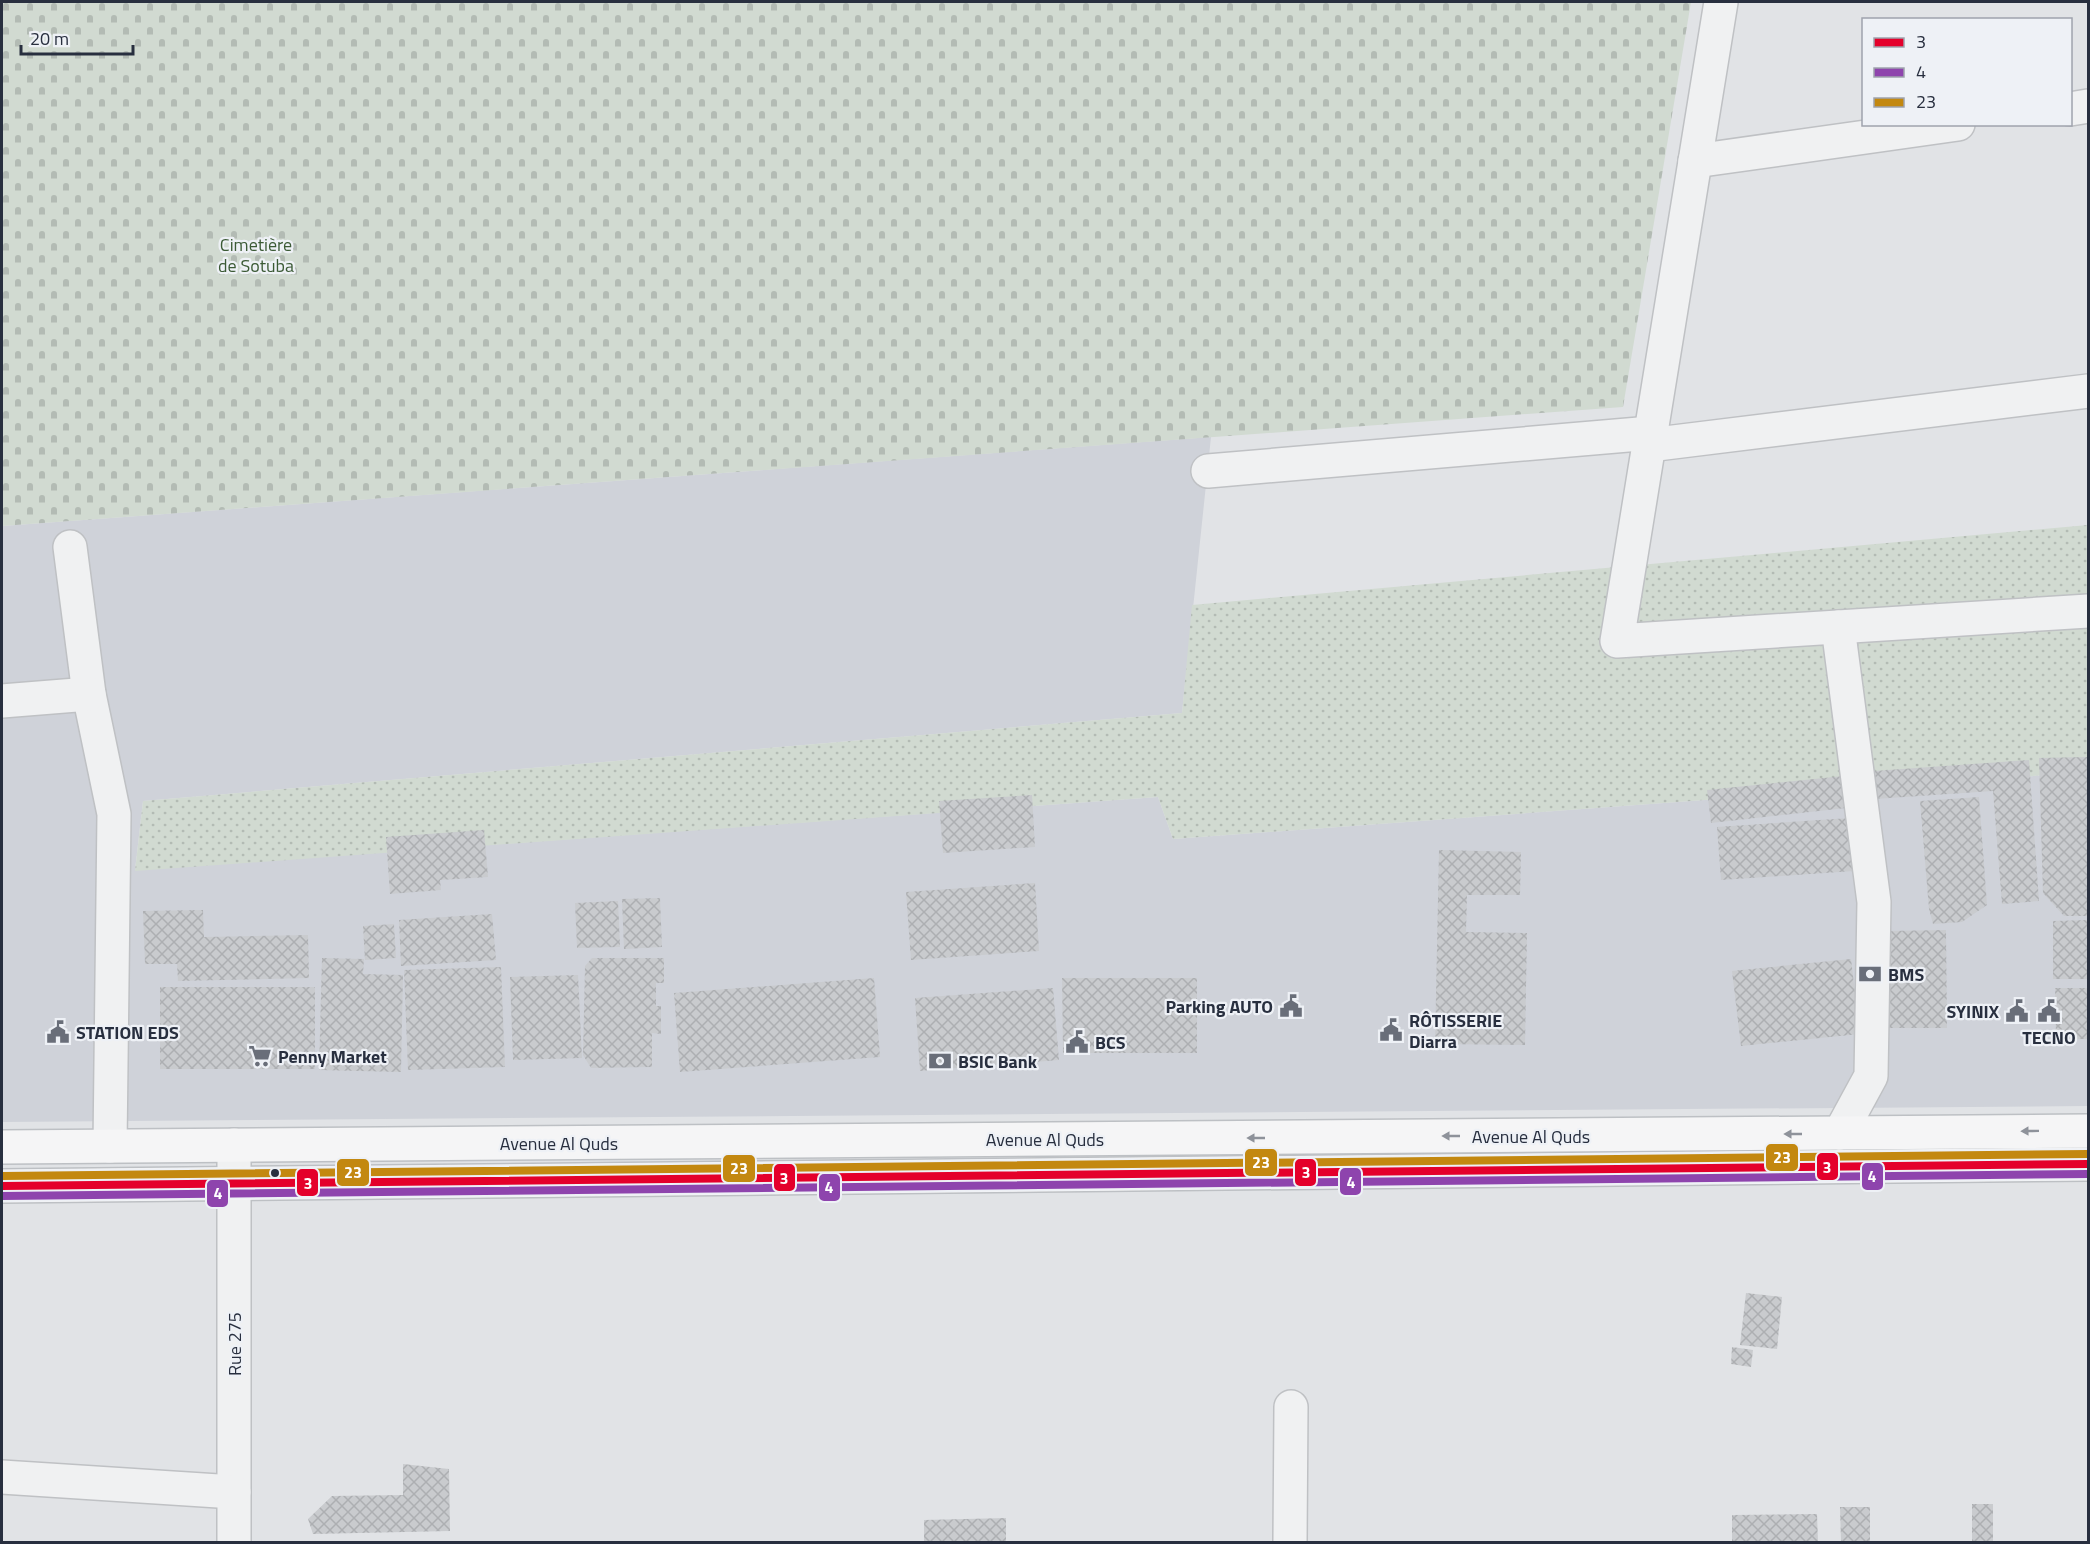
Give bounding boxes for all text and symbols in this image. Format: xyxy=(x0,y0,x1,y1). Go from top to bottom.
scale bar xyxy=(21,18,134,56)
legend xyxy=(1862,18,2072,126)
text: 20 m xyxy=(30,25,69,52)
text: 3 xyxy=(1916,28,1926,55)
text: 4 xyxy=(1916,58,1926,85)
text: 23 xyxy=(1916,88,1936,115)
park label: Cimetière de Sotuba xyxy=(218,231,294,279)
bank icon: BMS xyxy=(1857,961,1883,987)
place label: BMS xyxy=(1888,961,1924,988)
place label: Parking AUTO xyxy=(1166,993,1273,1020)
public building icon: Parking AUTO xyxy=(1278,993,1304,1019)
place label: SYINIX xyxy=(1946,998,2000,1025)
public building icon: SYINIX xyxy=(2004,998,2030,1024)
public building icon: TECNO xyxy=(2036,998,2062,1024)
place label: RÔTISSERIE Diarra xyxy=(1409,1007,1502,1055)
public building icon: RÔTISSERIE Diarra xyxy=(1378,1017,1404,1043)
public building icon: STATION EDS xyxy=(45,1019,71,1045)
place label: STATION EDS xyxy=(76,1019,179,1046)
place label: TECNO xyxy=(2022,1024,2076,1051)
public building icon: BCS xyxy=(1064,1029,1090,1055)
place label: BCS xyxy=(1095,1029,1126,1056)
supermarket icon: Penny Market xyxy=(247,1043,273,1069)
place label: Penny Market xyxy=(278,1043,387,1070)
bank icon: BSIC Bank xyxy=(927,1048,953,1074)
place label: BSIC Bank xyxy=(958,1048,1038,1075)
street label: Avenue Al Quds xyxy=(1472,1123,1590,1150)
street label: Avenue Al Quds xyxy=(986,1126,1104,1153)
one-way arrow xyxy=(2021,1126,2040,1136)
one-way arrow xyxy=(1784,1129,1803,1139)
street label: Avenue Al Quds xyxy=(500,1130,618,1157)
one-way arrow xyxy=(1442,1131,1461,1141)
one-way arrow xyxy=(1247,1133,1266,1143)
line badge: 23 xyxy=(1765,1143,1799,1172)
text: 23 xyxy=(1773,1145,1791,1169)
line badge: 23 xyxy=(1244,1148,1278,1177)
text: 23 xyxy=(1252,1150,1270,1174)
line badge: 3 xyxy=(1816,1152,1839,1181)
line badge: 23 xyxy=(722,1154,756,1183)
text: 3 xyxy=(1823,1155,1831,1179)
text: 23 xyxy=(730,1156,748,1180)
line badge: 23 xyxy=(336,1158,370,1187)
line badge: 3 xyxy=(1294,1158,1317,1187)
text: 23 xyxy=(344,1160,362,1184)
text: 3 xyxy=(1302,1160,1310,1184)
line badge: 4 xyxy=(1861,1162,1884,1191)
line badge: 3 xyxy=(773,1163,796,1192)
text: 4 xyxy=(1868,1164,1877,1188)
text: 3 xyxy=(780,1166,788,1190)
unlabelled marker xyxy=(269,1167,281,1179)
line badge: 4 xyxy=(1339,1167,1362,1196)
line badge: 3 xyxy=(296,1168,319,1197)
text: 4 xyxy=(1347,1170,1356,1194)
text: 3 xyxy=(304,1171,312,1195)
line badge: 4 xyxy=(818,1173,841,1202)
text: 4 xyxy=(825,1175,834,1199)
line badge: 4 xyxy=(206,1179,229,1208)
text: 4 xyxy=(214,1181,223,1205)
street label: Rue 275 xyxy=(221,1312,248,1376)

